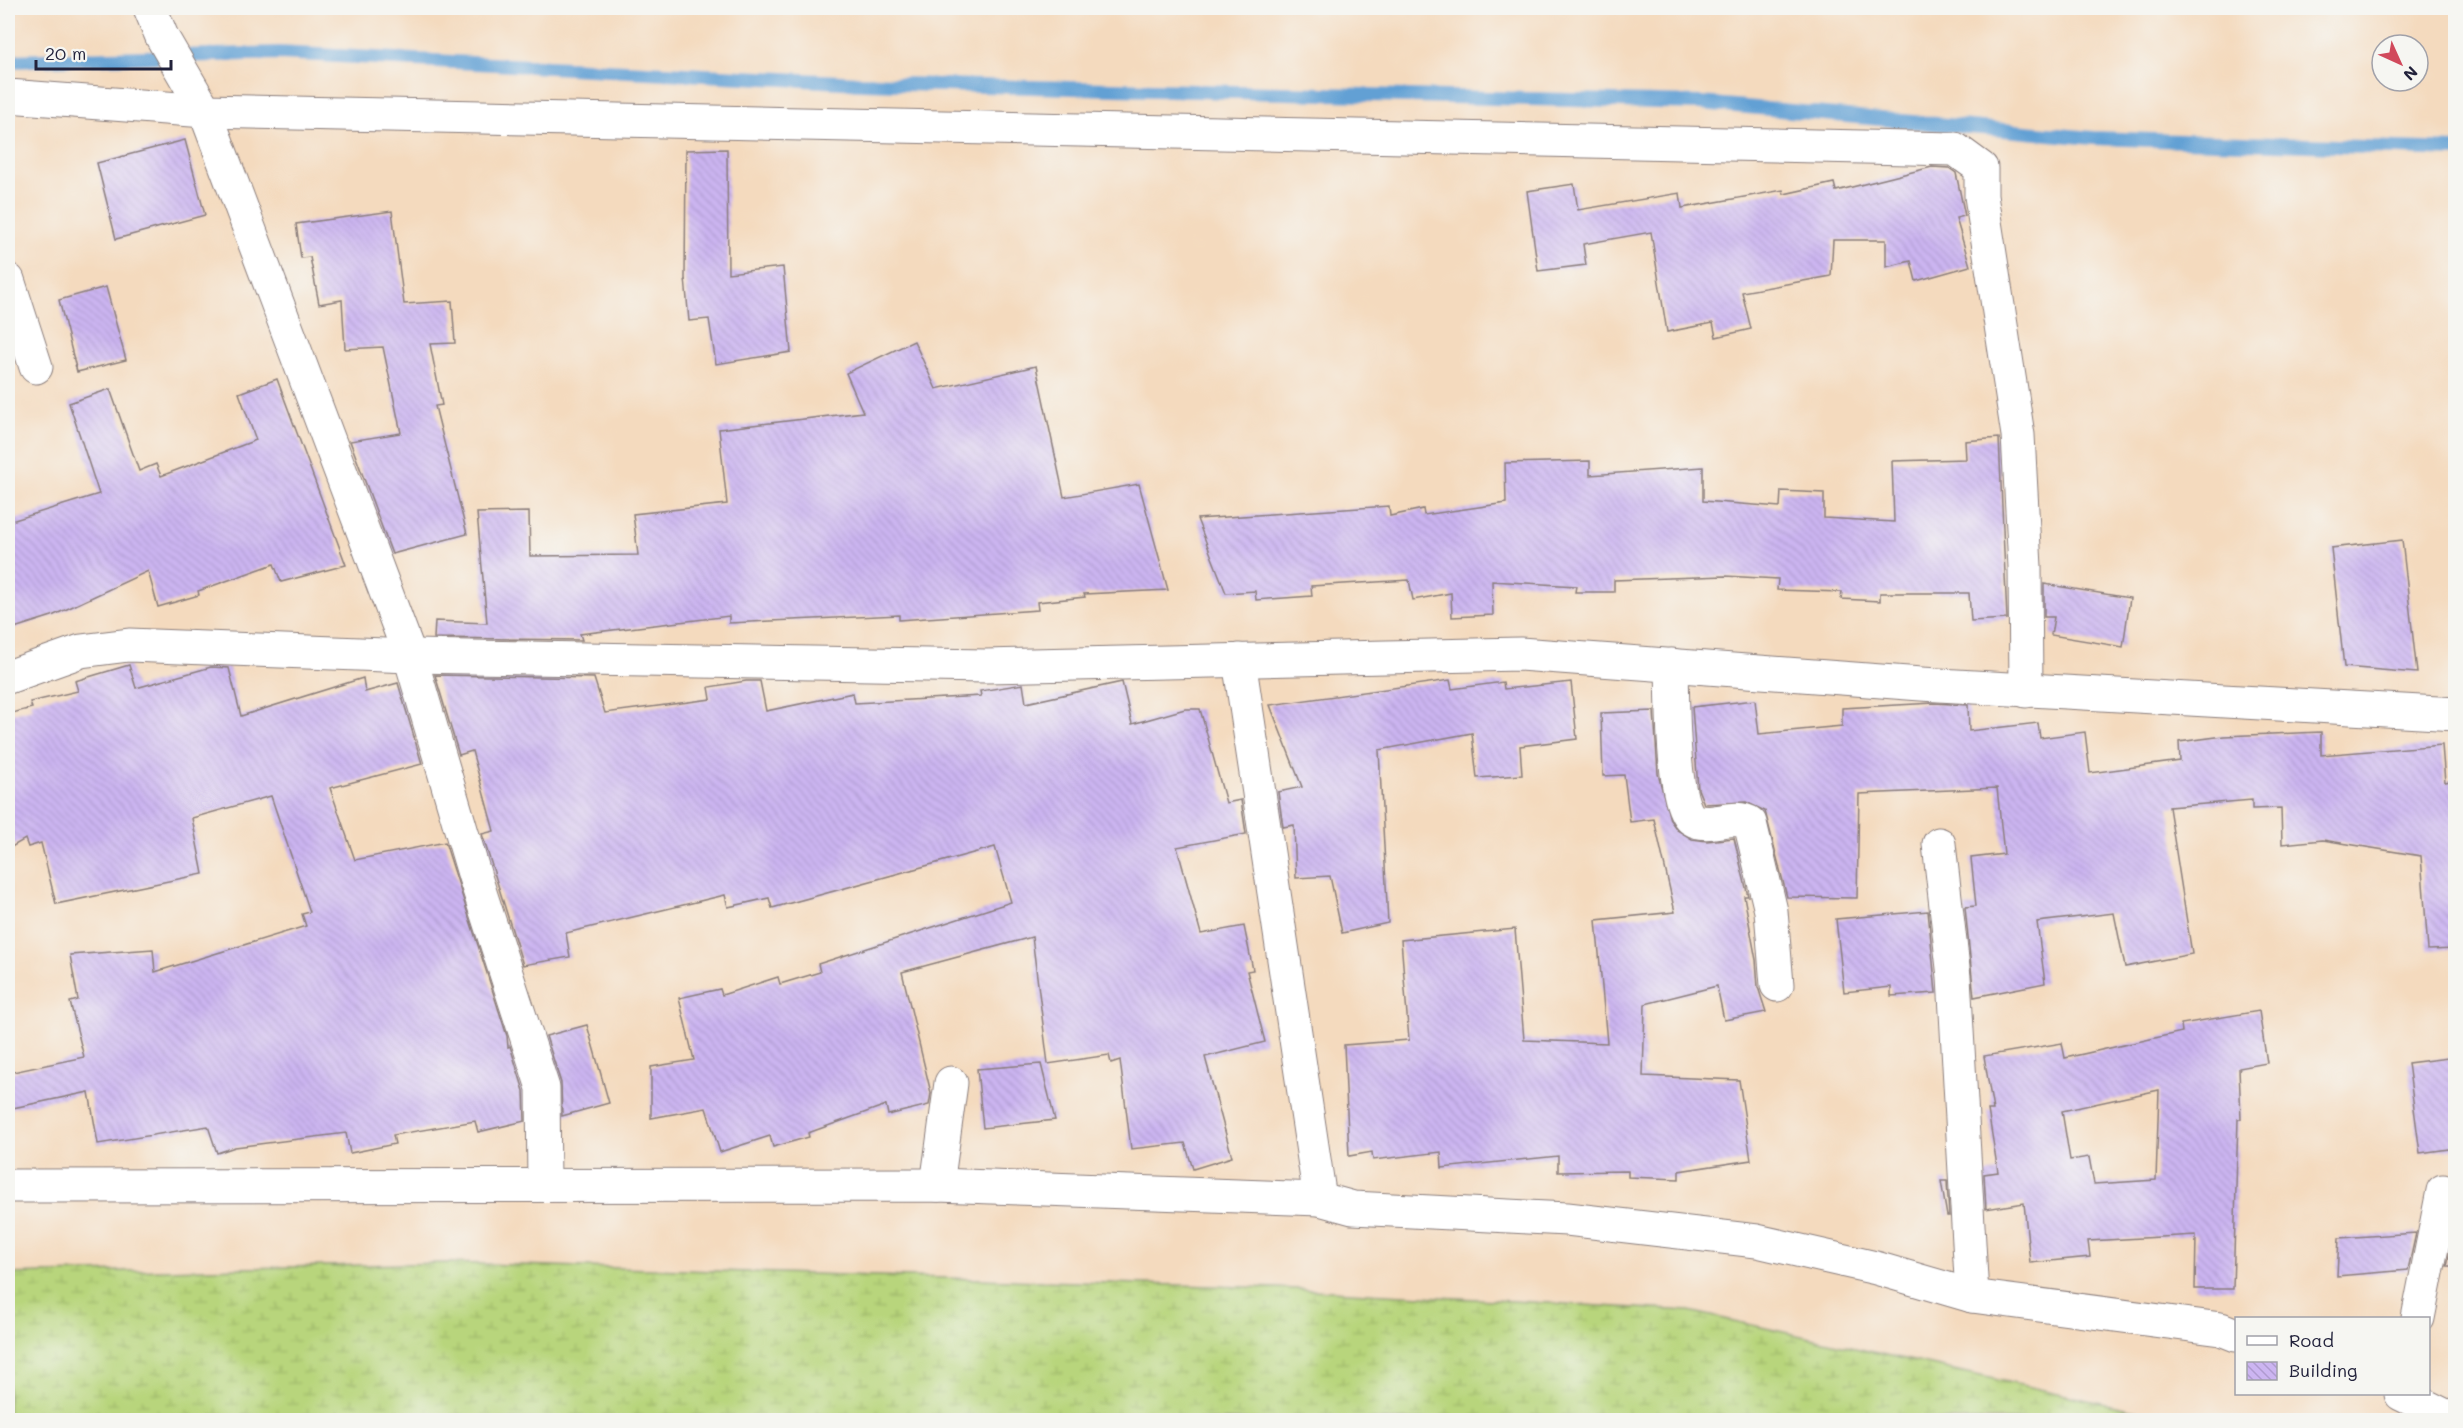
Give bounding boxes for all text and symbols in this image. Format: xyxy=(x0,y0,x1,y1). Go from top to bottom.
scale bar xyxy=(36,33,171,71)
north arrow xyxy=(2370,33,2430,93)
text: 20 m xyxy=(45,41,86,65)
text: N xyxy=(2399,62,2423,86)
legend xyxy=(2235,1317,2430,1395)
text: Road xyxy=(2289,1328,2334,1352)
text: Building xyxy=(2289,1358,2357,1382)

